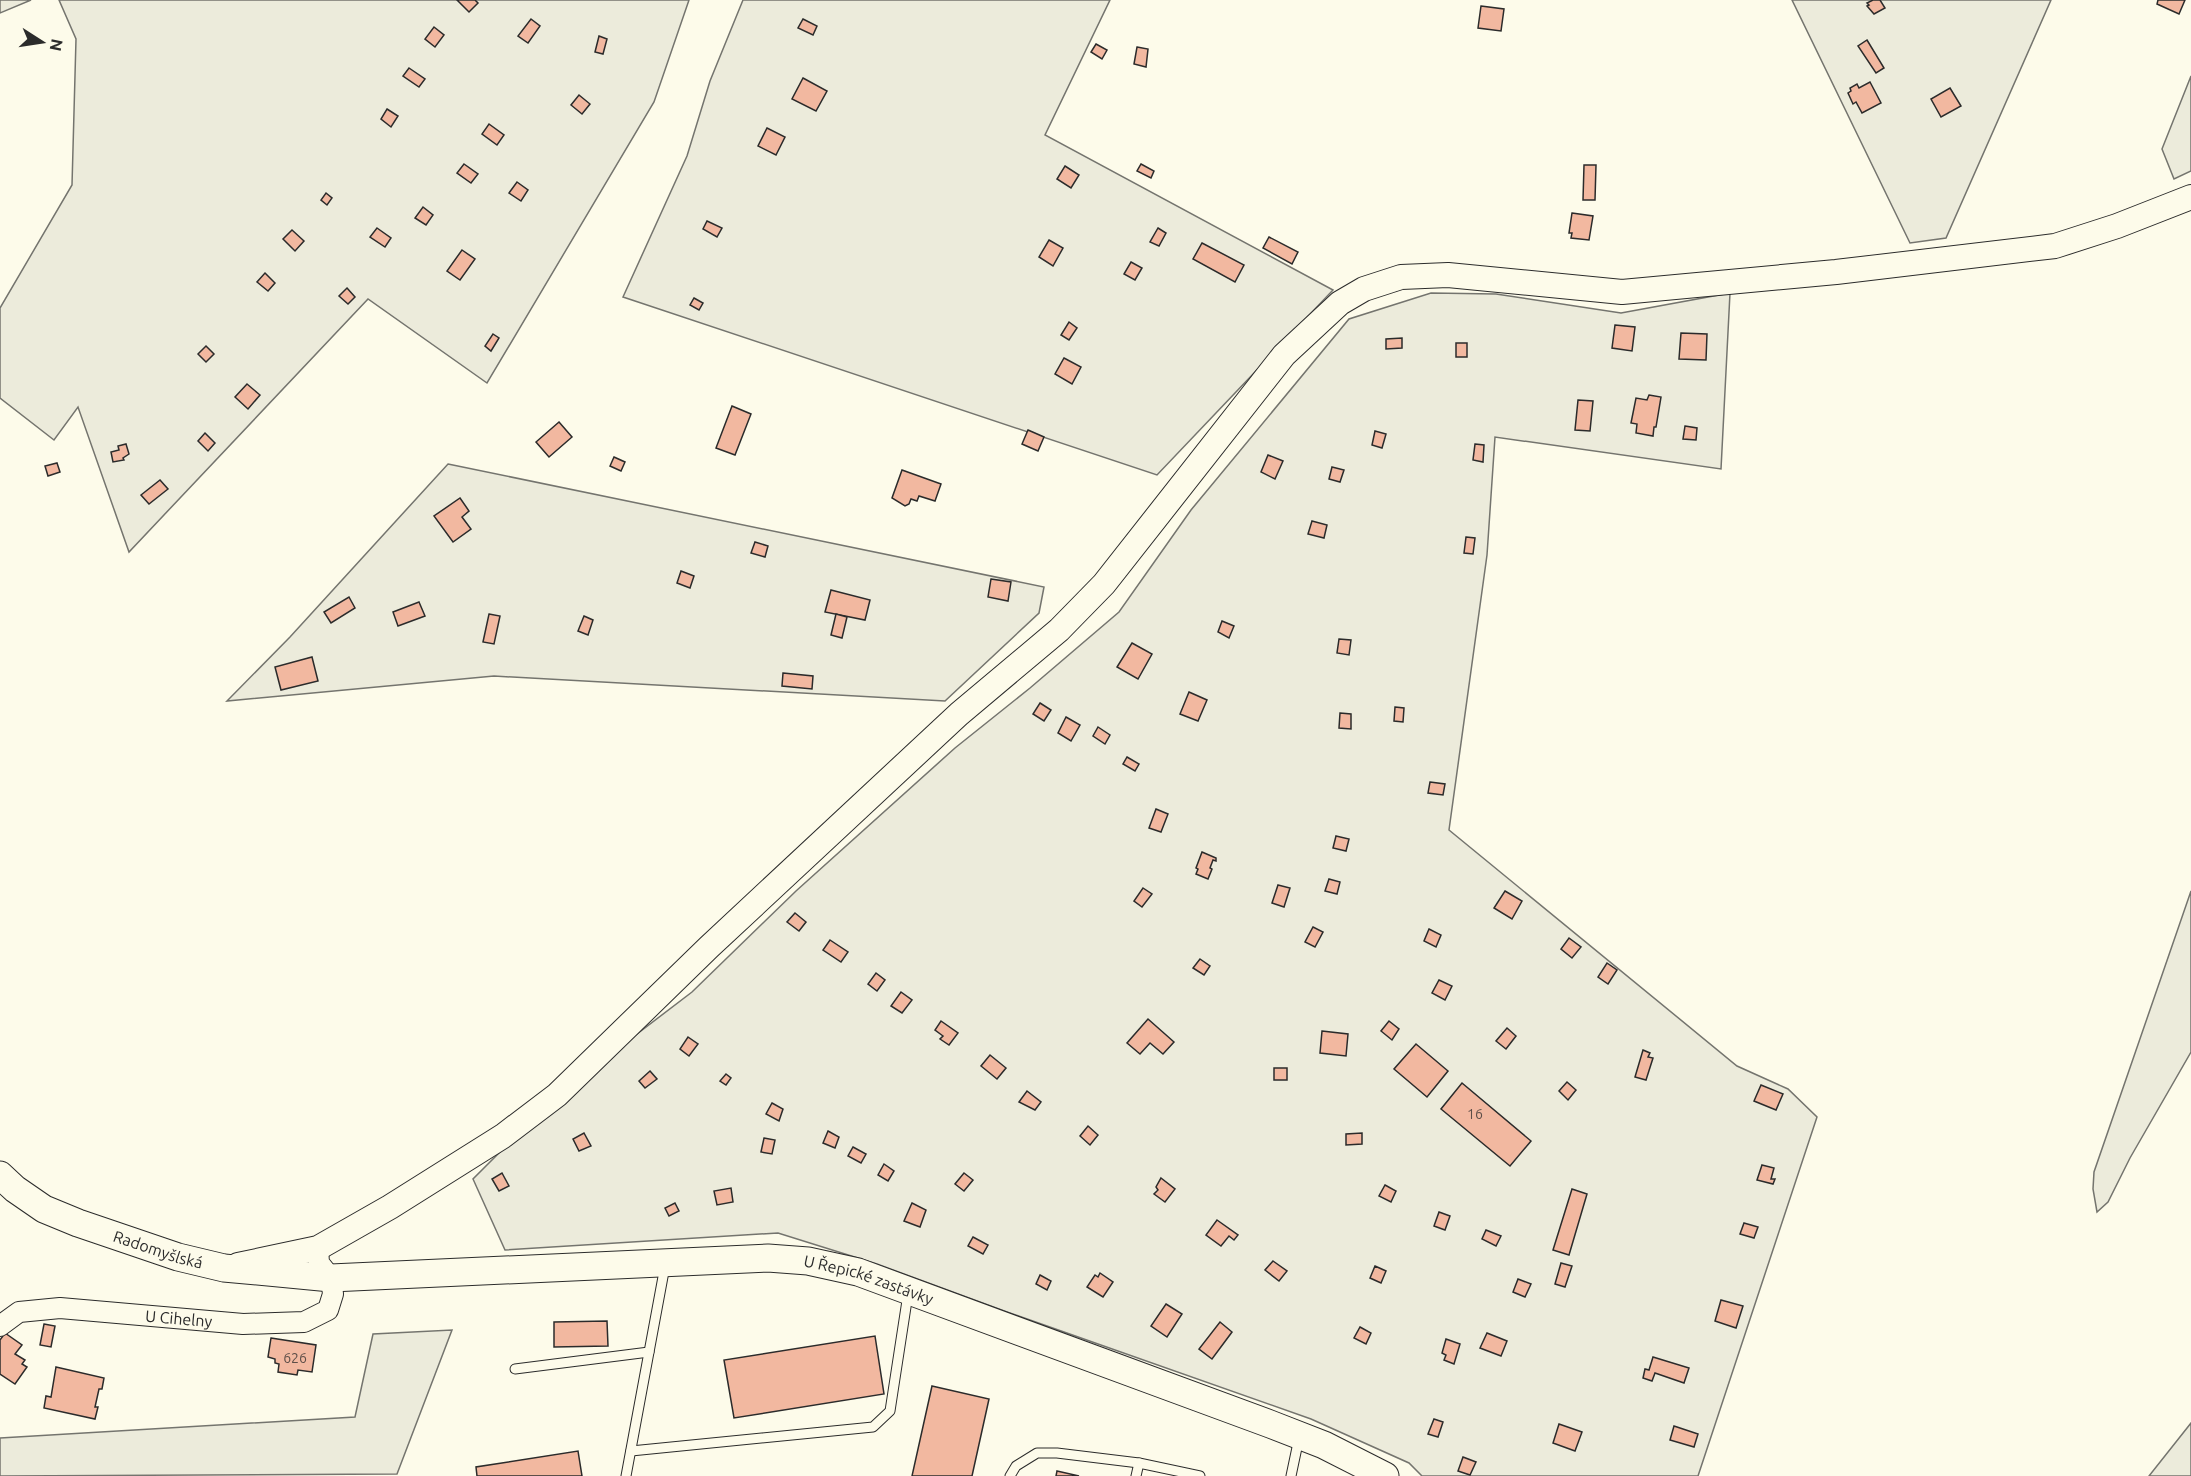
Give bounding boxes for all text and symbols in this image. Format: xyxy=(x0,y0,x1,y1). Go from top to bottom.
north arrow xyxy=(12,12,72,72)
text: N xyxy=(47,37,67,53)
house number: 16 xyxy=(1467,1106,1483,1122)
street label: Radomyšlská xyxy=(111,1227,205,1272)
street label: U Řepické zastávky xyxy=(802,1251,936,1308)
street label: U Cihelny xyxy=(144,1306,213,1330)
house number: 626 xyxy=(283,1350,307,1366)

